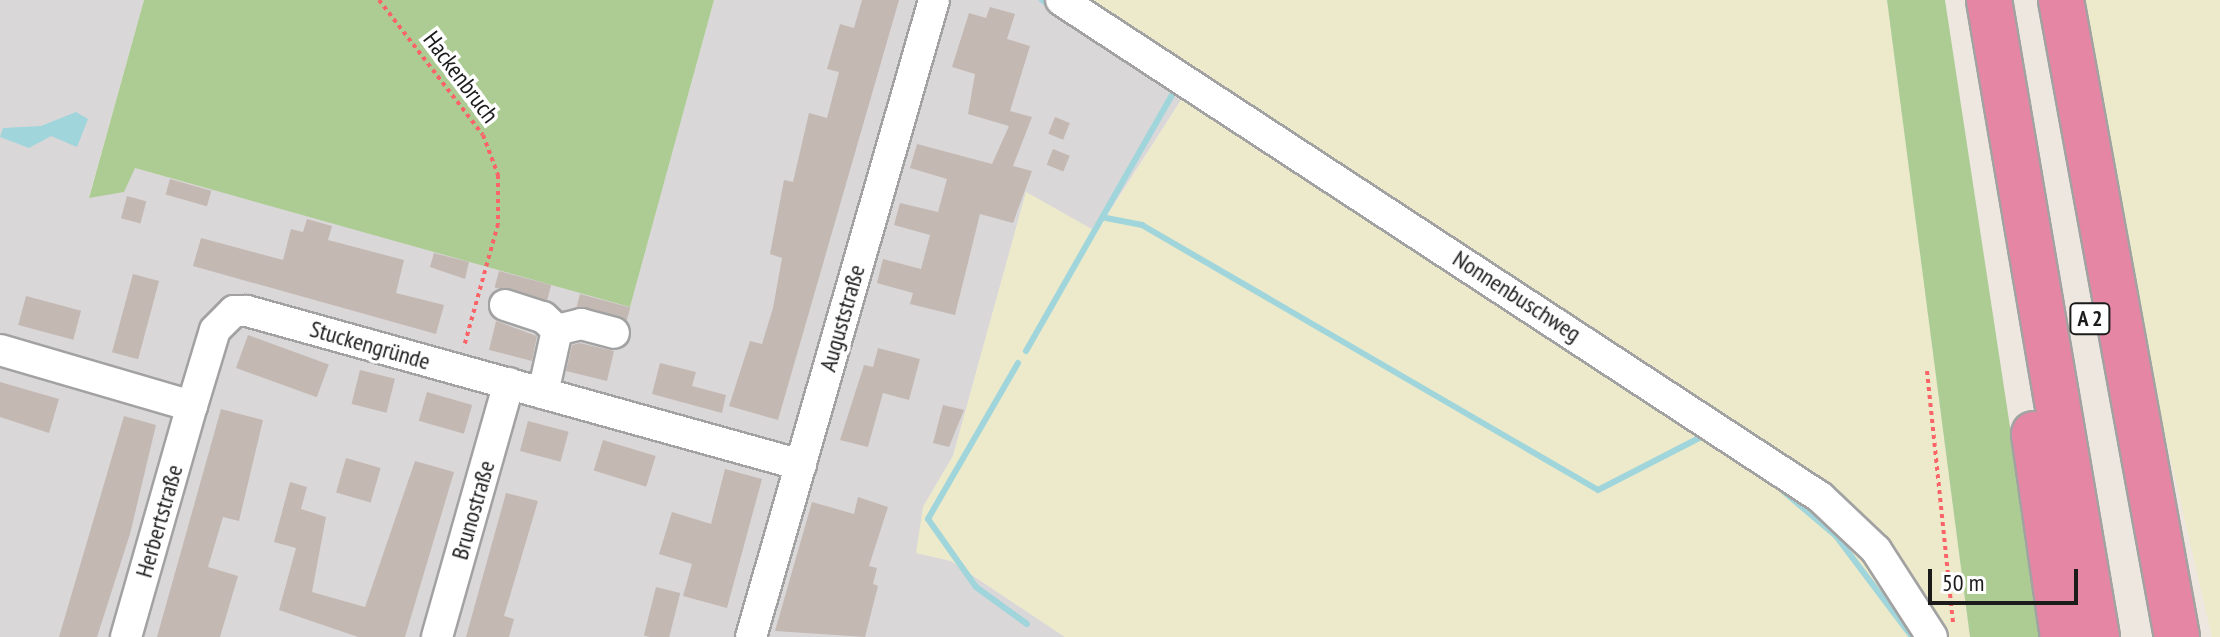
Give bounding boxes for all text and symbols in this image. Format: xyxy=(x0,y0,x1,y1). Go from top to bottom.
street label: Hackenbruch xyxy=(417,26,505,128)
street label: Nonnenbuschweg xyxy=(1448,244,1586,348)
street label: Auguststraße xyxy=(813,261,871,375)
road number: A 2 xyxy=(2068,301,2112,337)
street label: Stuckengründe xyxy=(307,314,433,376)
street label: Brunostraße xyxy=(445,457,501,563)
street label: Herbertstraße xyxy=(129,461,189,581)
scale bar xyxy=(1932,553,2082,603)
text: 50 m xyxy=(1942,567,1984,598)

